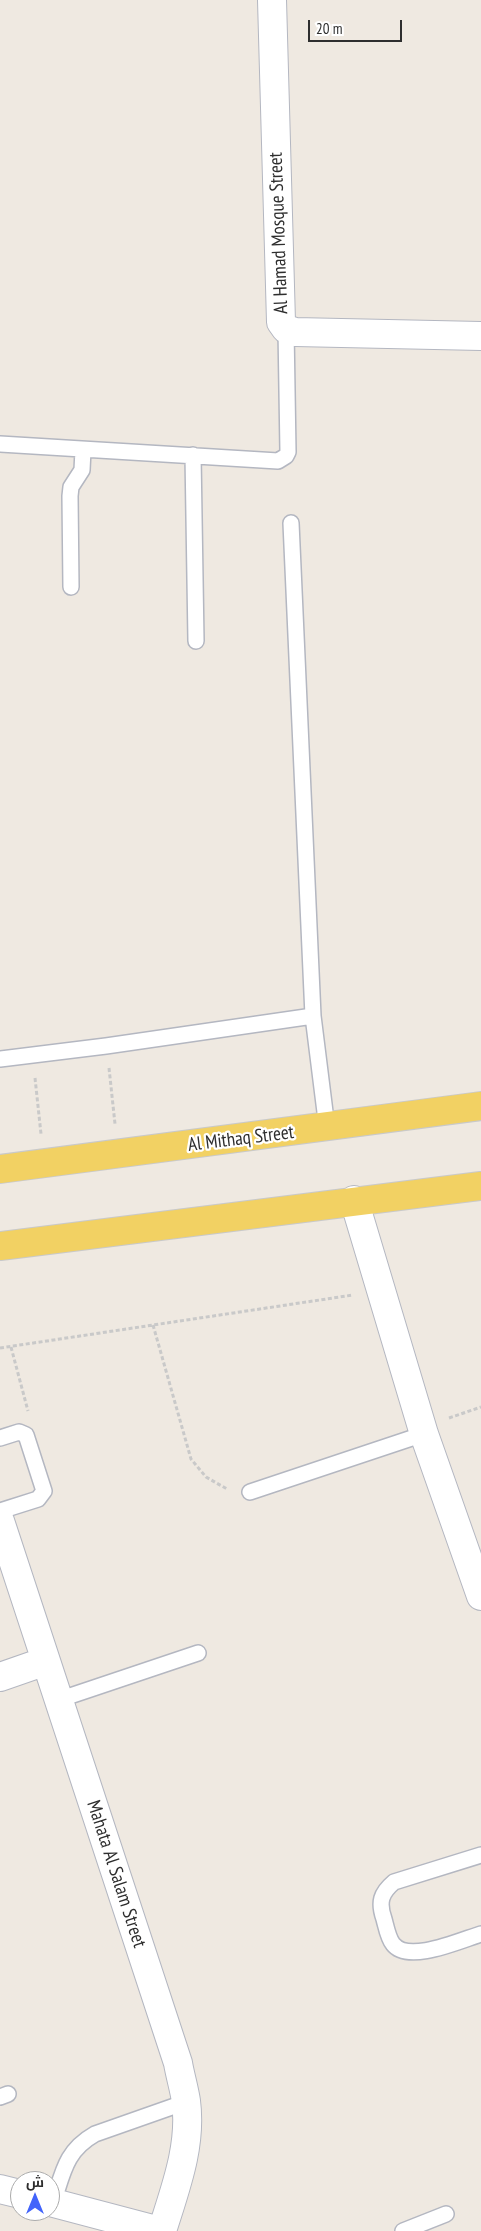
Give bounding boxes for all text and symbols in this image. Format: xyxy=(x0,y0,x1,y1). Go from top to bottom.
scale bar xyxy=(311,10,405,42)
text: 20 m xyxy=(316,19,342,38)
street label: Al Hamad Mosque Street xyxy=(265,152,293,314)
street label: Al Mithaq Street xyxy=(187,1121,295,1157)
street label: Mahata Al Salam Street xyxy=(81,1798,151,1950)
north arrow xyxy=(10,2171,60,2221)
text: ش xyxy=(26,2173,44,2191)

